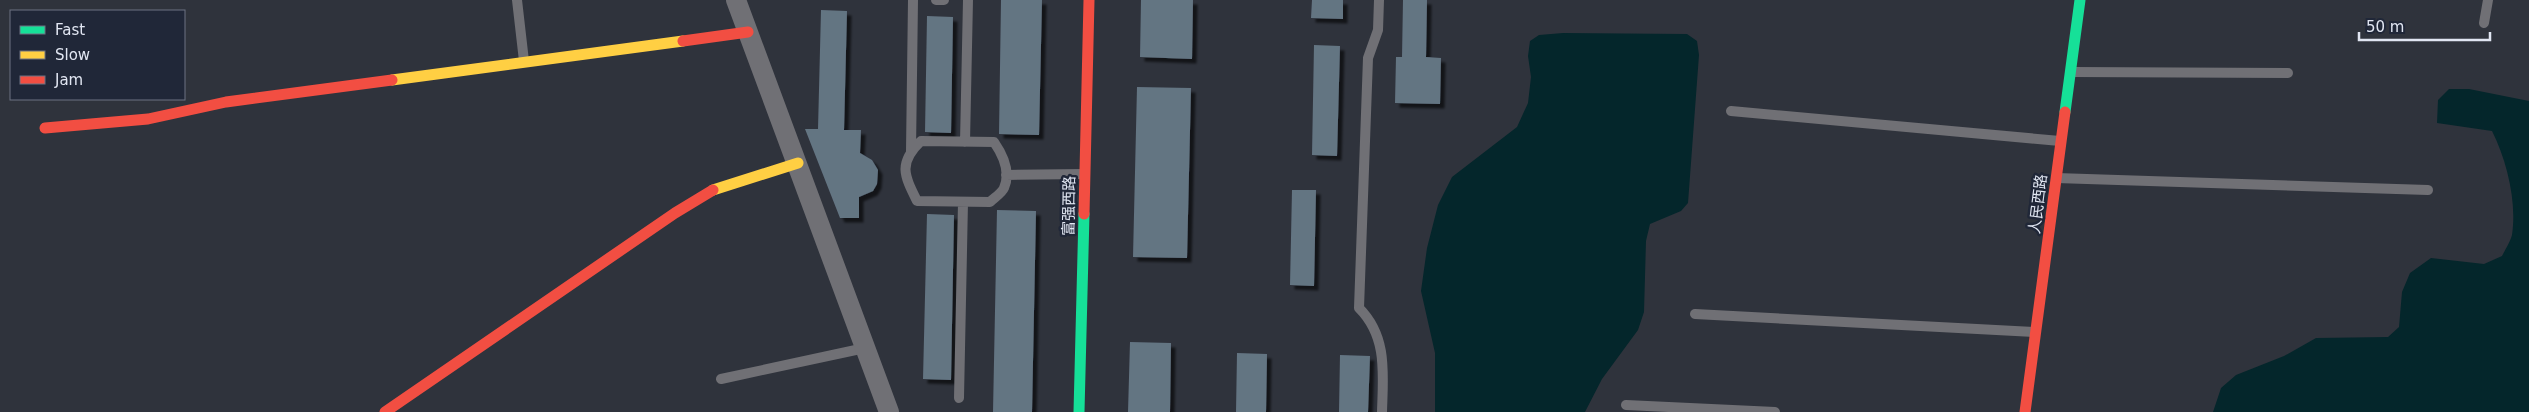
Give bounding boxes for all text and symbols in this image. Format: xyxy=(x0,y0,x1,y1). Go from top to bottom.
legend xyxy=(10,10,185,100)
scale bar xyxy=(2359,10,2490,42)
text: 50 m xyxy=(2366,18,2404,36)
text: Fast xyxy=(55,21,85,39)
text: Slow xyxy=(55,46,90,64)
text: Jam xyxy=(54,71,83,89)
street label: 人民西路 xyxy=(2025,173,2051,235)
street label: 富强西路 xyxy=(1059,176,1079,236)

